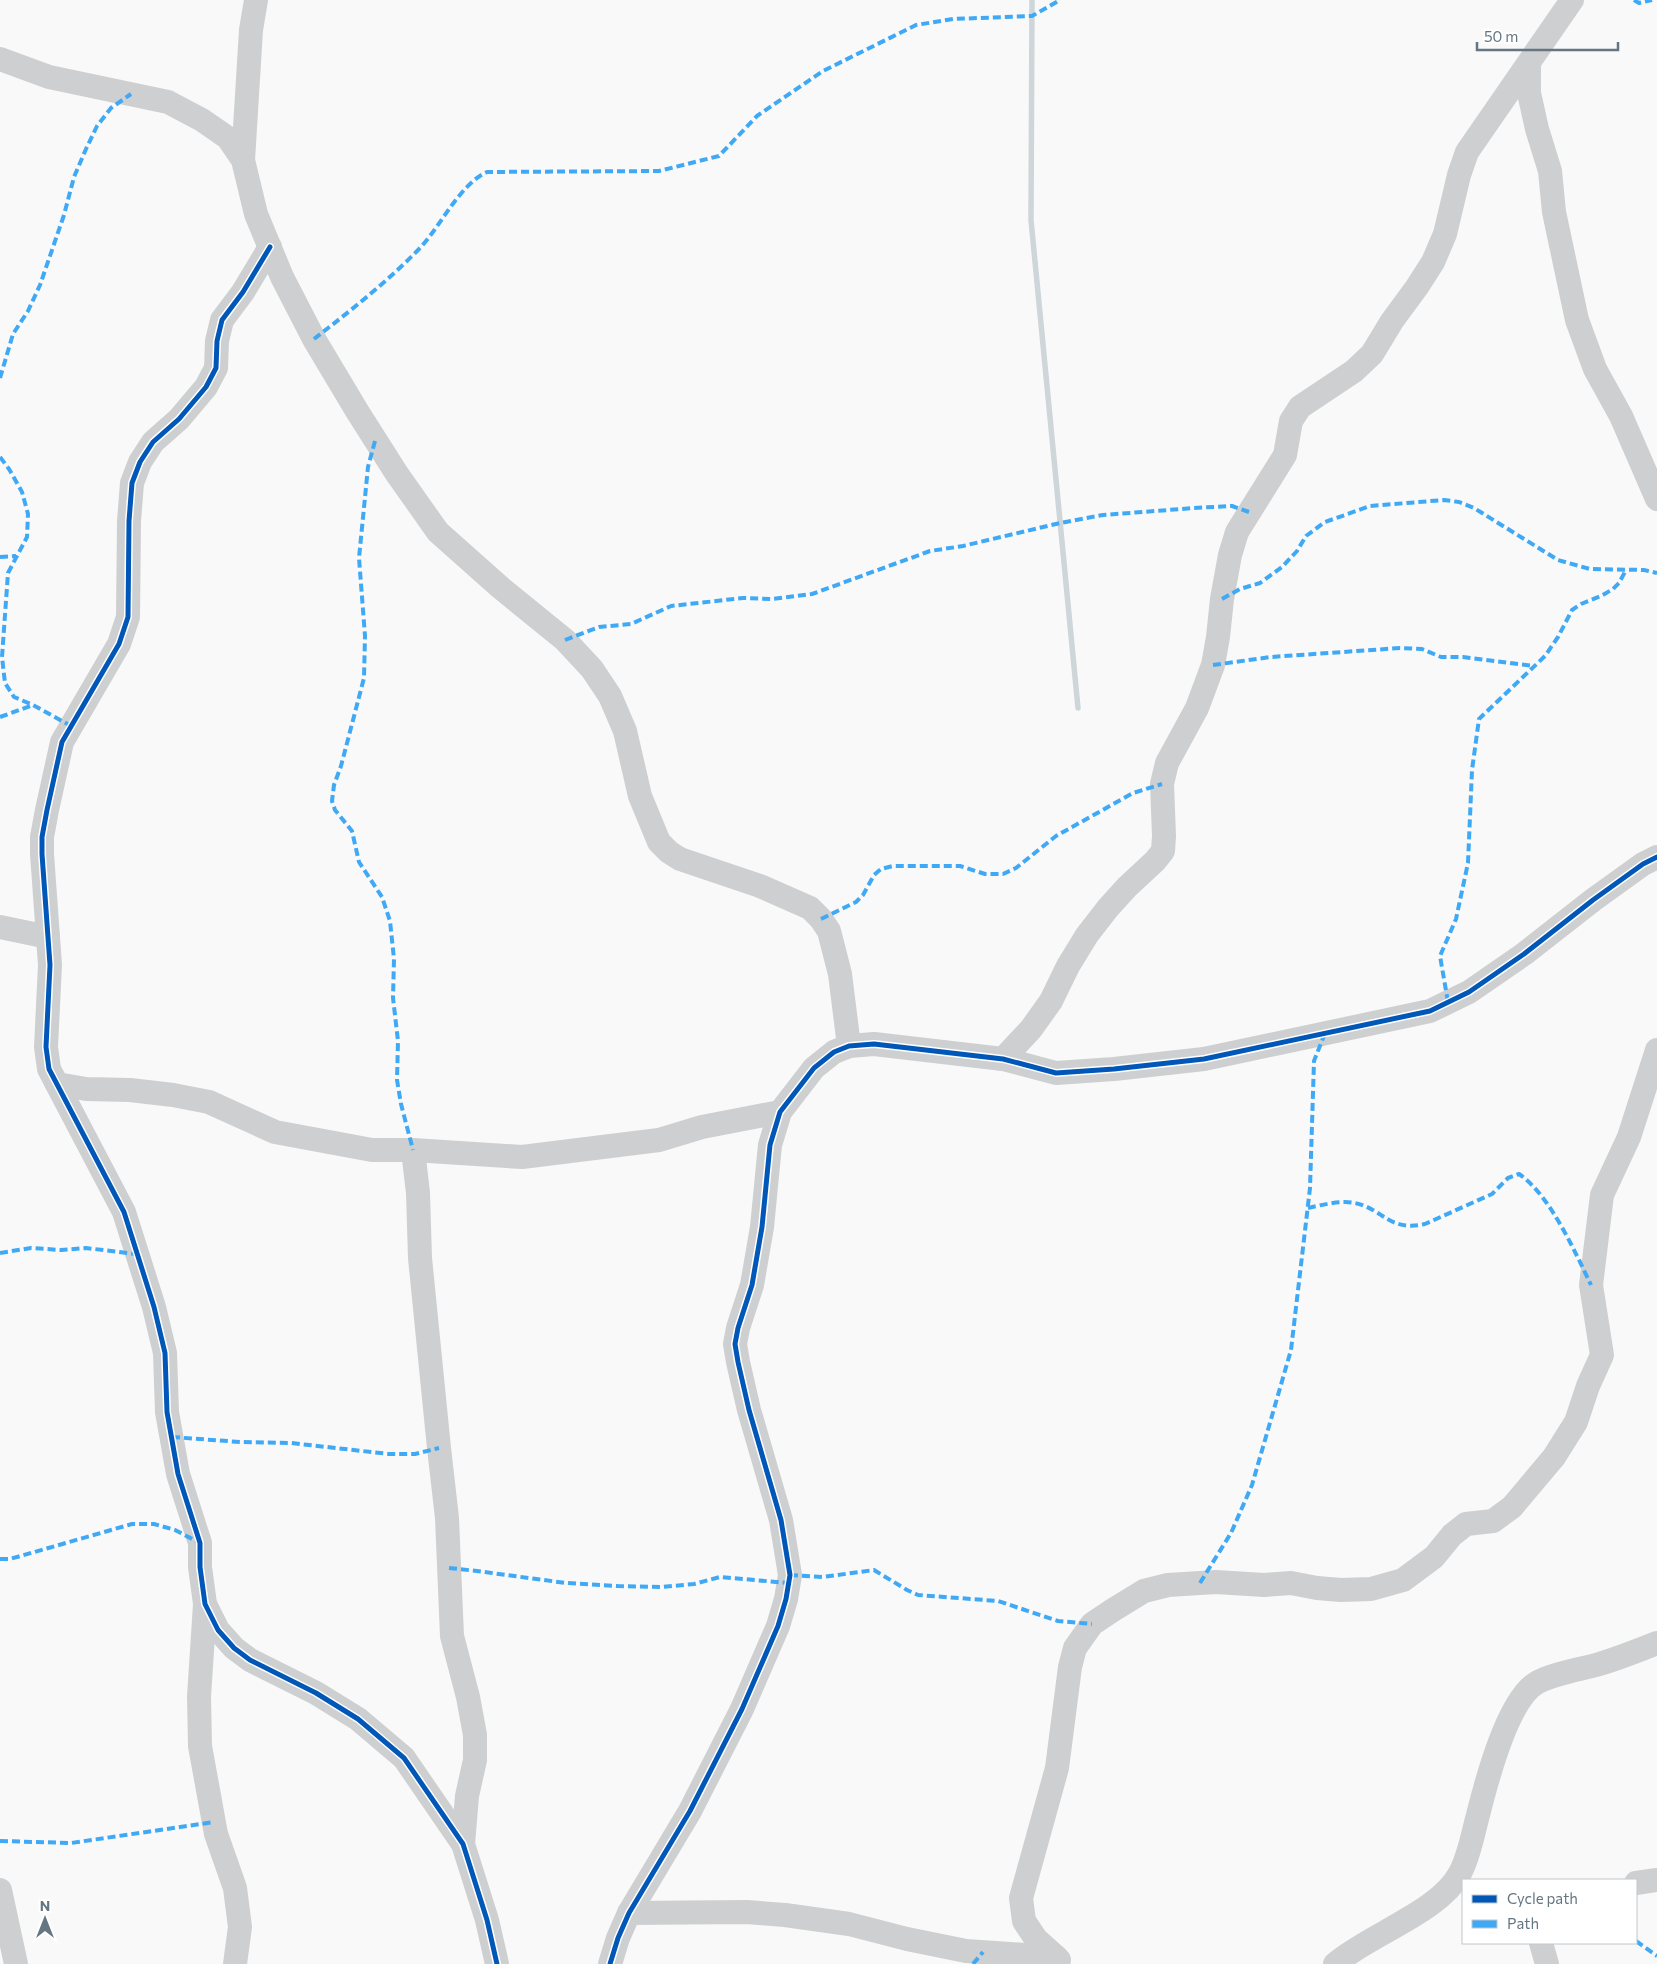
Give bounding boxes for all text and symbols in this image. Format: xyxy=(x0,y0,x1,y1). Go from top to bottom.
scale bar xyxy=(1477,20,1618,52)
text: 50 m xyxy=(1484,27,1518,45)
legend xyxy=(1462,1879,1637,1944)
text: Cycle path xyxy=(1507,1889,1578,1907)
north arrow xyxy=(20,1894,70,1944)
text: N xyxy=(40,1897,50,1914)
text: Path xyxy=(1507,1914,1539,1932)

